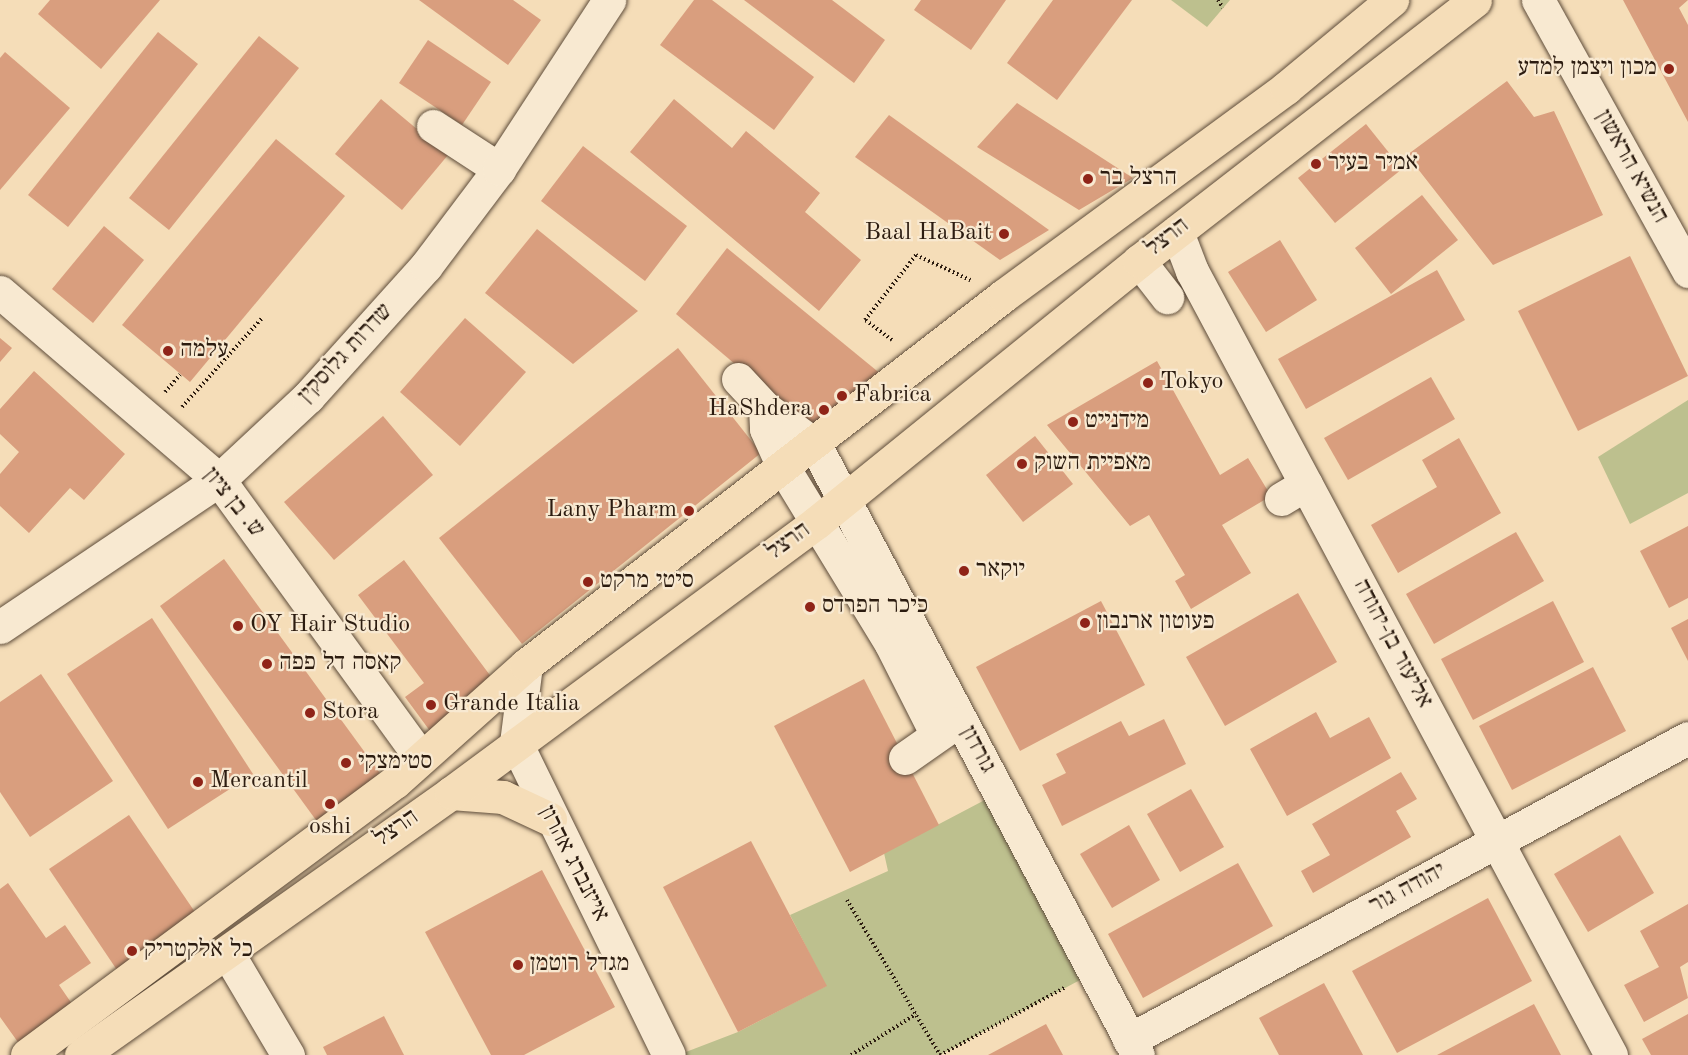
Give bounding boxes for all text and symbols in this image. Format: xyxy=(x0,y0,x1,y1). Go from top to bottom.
place label: מכון ויצמן למדע xyxy=(1518,55,1657,83)
marker: מכון ויצמן למדע xyxy=(1662,62,1676,76)
street label: הנשיא הראשון xyxy=(1588,105,1674,229)
place label: אמיר בעיר xyxy=(1328,150,1418,178)
marker: אמיר בעיר xyxy=(1309,157,1323,171)
place label: הרצל בר xyxy=(1100,165,1177,193)
marker: הרצל בר xyxy=(1081,172,1095,186)
street label: הרצל xyxy=(1141,212,1195,264)
place label: Baal HaBait xyxy=(864,220,992,248)
marker: Baal HaBait xyxy=(997,227,1011,241)
street label: שדרות גלוסקין xyxy=(293,298,399,410)
place label: עלמה xyxy=(180,337,228,365)
marker: עלמה xyxy=(161,344,175,358)
place label: Tokyo xyxy=(1160,369,1223,397)
marker: Tokyo xyxy=(1141,376,1155,390)
place label: Fabrica xyxy=(854,382,931,410)
marker: Fabrica xyxy=(835,389,849,403)
place label: HaShdera xyxy=(708,396,812,424)
marker: HaShdera xyxy=(817,403,831,417)
place label: מידנייט xyxy=(1085,408,1149,436)
marker: מידנייט xyxy=(1066,415,1080,429)
place label: מאפיית השוק xyxy=(1034,450,1151,478)
marker: מאפיית השוק xyxy=(1015,457,1029,471)
street label: ש. בן ציון xyxy=(196,462,270,544)
place label: Lany Pharm xyxy=(547,497,677,525)
marker: Lany Pharm xyxy=(682,504,696,518)
street label: הרצל xyxy=(761,516,817,568)
place label: יוקאר xyxy=(976,557,1025,585)
marker: יוקאר xyxy=(957,564,971,578)
place label: סיטי מרקט xyxy=(600,568,694,596)
marker: סיטי מרקט xyxy=(581,575,595,589)
street label: אליעזר בן-יהודה xyxy=(1346,575,1438,713)
place label: כיכר הפרדס xyxy=(822,593,928,621)
marker: כיכר הפרדס xyxy=(803,600,817,614)
place label: פעוטון ארנבון xyxy=(1097,609,1215,637)
place label: OY Hair Studio xyxy=(250,612,410,640)
marker: פעוטון ארנבון xyxy=(1078,616,1092,630)
marker: OY Hair Studio xyxy=(231,619,245,633)
place label: קאסה דל פפה xyxy=(279,650,401,678)
marker: קאסה דל פפה xyxy=(260,657,274,671)
place label: Grande Italia xyxy=(443,691,580,719)
marker: Grande Italia xyxy=(424,698,438,712)
place label: Stora xyxy=(322,699,379,727)
marker: Stora xyxy=(303,706,317,720)
street label: גורדון xyxy=(953,722,1001,778)
place label: סטימצקי xyxy=(358,749,432,777)
marker: סטימצקי xyxy=(339,756,353,770)
place label: Mercantil xyxy=(210,768,308,796)
marker: Mercantil xyxy=(191,775,205,789)
marker: oshi xyxy=(323,797,337,811)
street label: אייזנברג אהרון xyxy=(532,801,614,927)
street label: הרצל xyxy=(369,804,425,854)
place label: oshi xyxy=(309,814,351,842)
street label: יהודה גור xyxy=(1365,857,1451,921)
place label: כל אלקטריק xyxy=(144,937,253,965)
marker: כל אלקטריק xyxy=(125,944,139,958)
place label: מגדל רוטמן xyxy=(530,951,629,979)
marker: מגדל רוטמן xyxy=(511,958,525,972)

